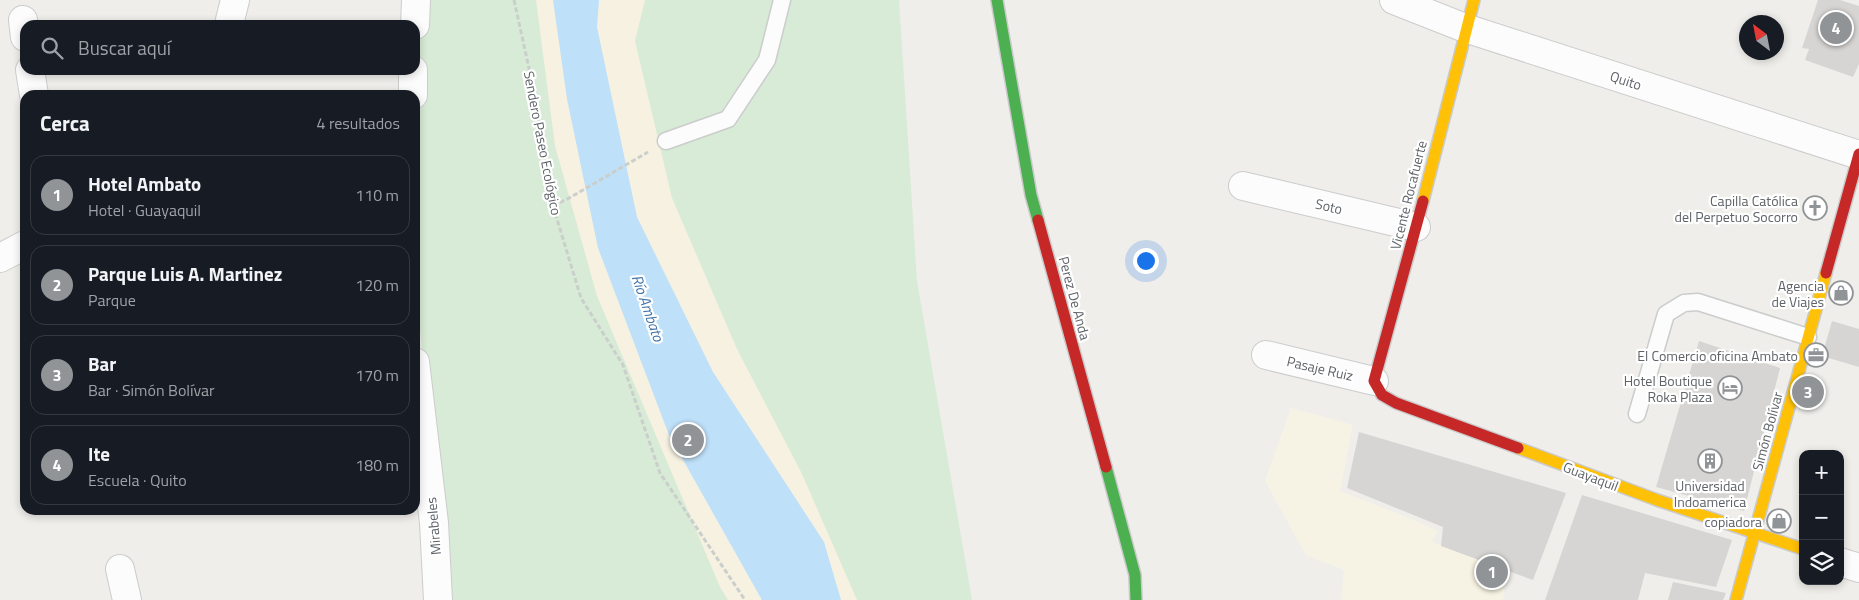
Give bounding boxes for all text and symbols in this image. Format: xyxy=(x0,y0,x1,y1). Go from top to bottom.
pin: 4 xyxy=(1820,9,1852,47)
north arrow xyxy=(1739,15,1784,60)
search box xyxy=(20,20,420,75)
text: Buscar aquí xyxy=(78,33,171,62)
icon: search xyxy=(38,34,66,62)
street label: Quito xyxy=(1608,65,1644,95)
street label: Sendero Paseo Ecológico xyxy=(519,69,567,217)
text: Cerca xyxy=(40,107,90,139)
text: 4 resultados xyxy=(316,111,400,135)
street label: Vicente Rocafuerte xyxy=(1384,138,1432,252)
text: Hotel Ambato xyxy=(88,169,201,198)
text: 1 xyxy=(53,183,61,207)
text: 110 m xyxy=(355,183,399,207)
place label: Capilla Católica del Perpetuo Socorro xyxy=(1674,190,1798,227)
street label: Soto xyxy=(1313,193,1345,219)
church icon: Capilla Católica del Perpetuo Socorro xyxy=(1802,195,1828,221)
text: Hotel · Guayaquil xyxy=(88,198,201,222)
your location xyxy=(1133,248,1159,274)
street label: Perez De Anda xyxy=(1054,254,1096,342)
text: Parque Luis A. Martinez xyxy=(88,259,282,288)
water label: Río Ambato xyxy=(626,271,670,345)
text: 2 xyxy=(53,273,61,297)
text: 120 m xyxy=(355,273,399,297)
place label: Agencia de Viajes xyxy=(1772,275,1824,312)
shop icon: Agencia de Viajes xyxy=(1828,280,1854,306)
text: Parque xyxy=(88,288,136,312)
office icon: El Comercio oficina Ambato xyxy=(1803,342,1829,368)
place label: El Comercio oficina Ambato xyxy=(1637,345,1798,366)
text: Bar xyxy=(88,349,116,378)
street label: Pasaje Ruiz xyxy=(1285,350,1355,386)
text: 3 xyxy=(53,363,61,387)
text: 170 m xyxy=(355,363,399,387)
place label: Hotel Boutique Roka Plaza xyxy=(1624,370,1712,407)
pin: 3 xyxy=(1792,373,1824,411)
hotel icon: Hotel Boutique Roka Plaza xyxy=(1717,375,1743,401)
text: Bar · Simón Bolívar xyxy=(88,378,215,402)
street label: Simón Bolívar xyxy=(1746,389,1788,473)
pin: 2 xyxy=(672,421,704,459)
text: Ite xyxy=(88,439,110,468)
building icon: Universidad Indoamerica xyxy=(1697,448,1723,474)
map controls xyxy=(1799,450,1844,585)
button: + xyxy=(1799,450,1844,495)
text: 4 xyxy=(53,453,61,477)
text: 180 m xyxy=(355,453,399,477)
street label: Guayaquil xyxy=(1560,456,1622,496)
text: Escuela · Quito xyxy=(88,468,187,492)
place label: Universidad Indoamerica xyxy=(1674,475,1746,512)
button: − xyxy=(1799,495,1844,540)
street label: Mirabeles xyxy=(420,496,446,556)
shop icon: copiadora xyxy=(1766,508,1792,534)
place label: copiadora xyxy=(1704,511,1762,532)
button: layers xyxy=(1799,540,1844,585)
pin: 1 xyxy=(1476,553,1508,591)

